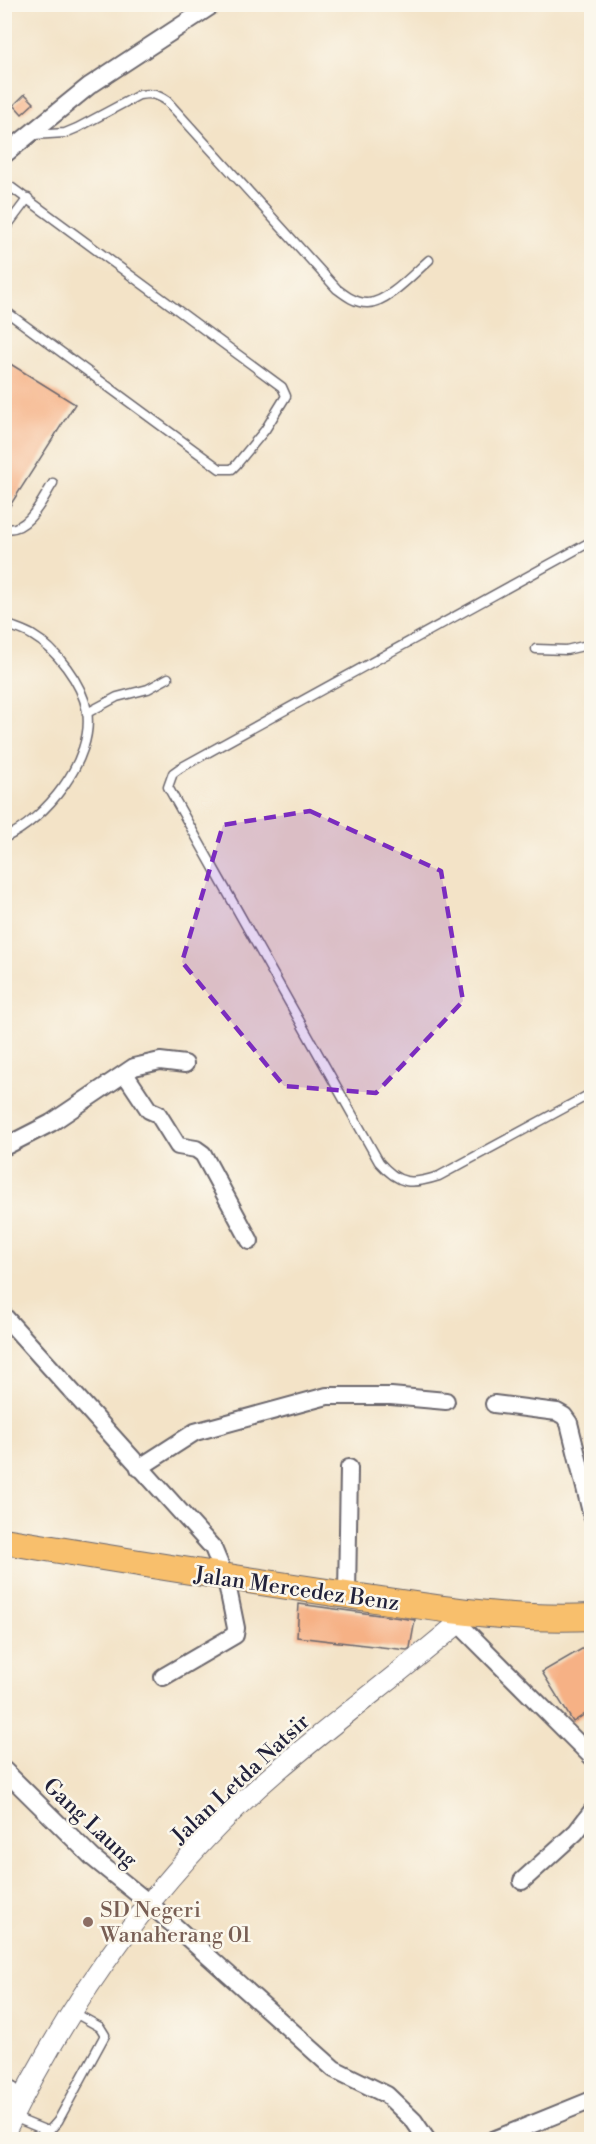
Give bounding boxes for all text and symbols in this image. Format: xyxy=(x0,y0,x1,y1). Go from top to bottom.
street label: Jalan Mercedez Benz xyxy=(192,1562,401,1617)
street label: Jalan Letda Natsir xyxy=(166,1708,316,1851)
street label: Gang Laung xyxy=(37,1773,143,1874)
place label: SD Negeri Wanaherang 01 xyxy=(99,1897,252,1949)
marker: SD Negeri Wanaherang 01 xyxy=(81,1915,95,1929)

